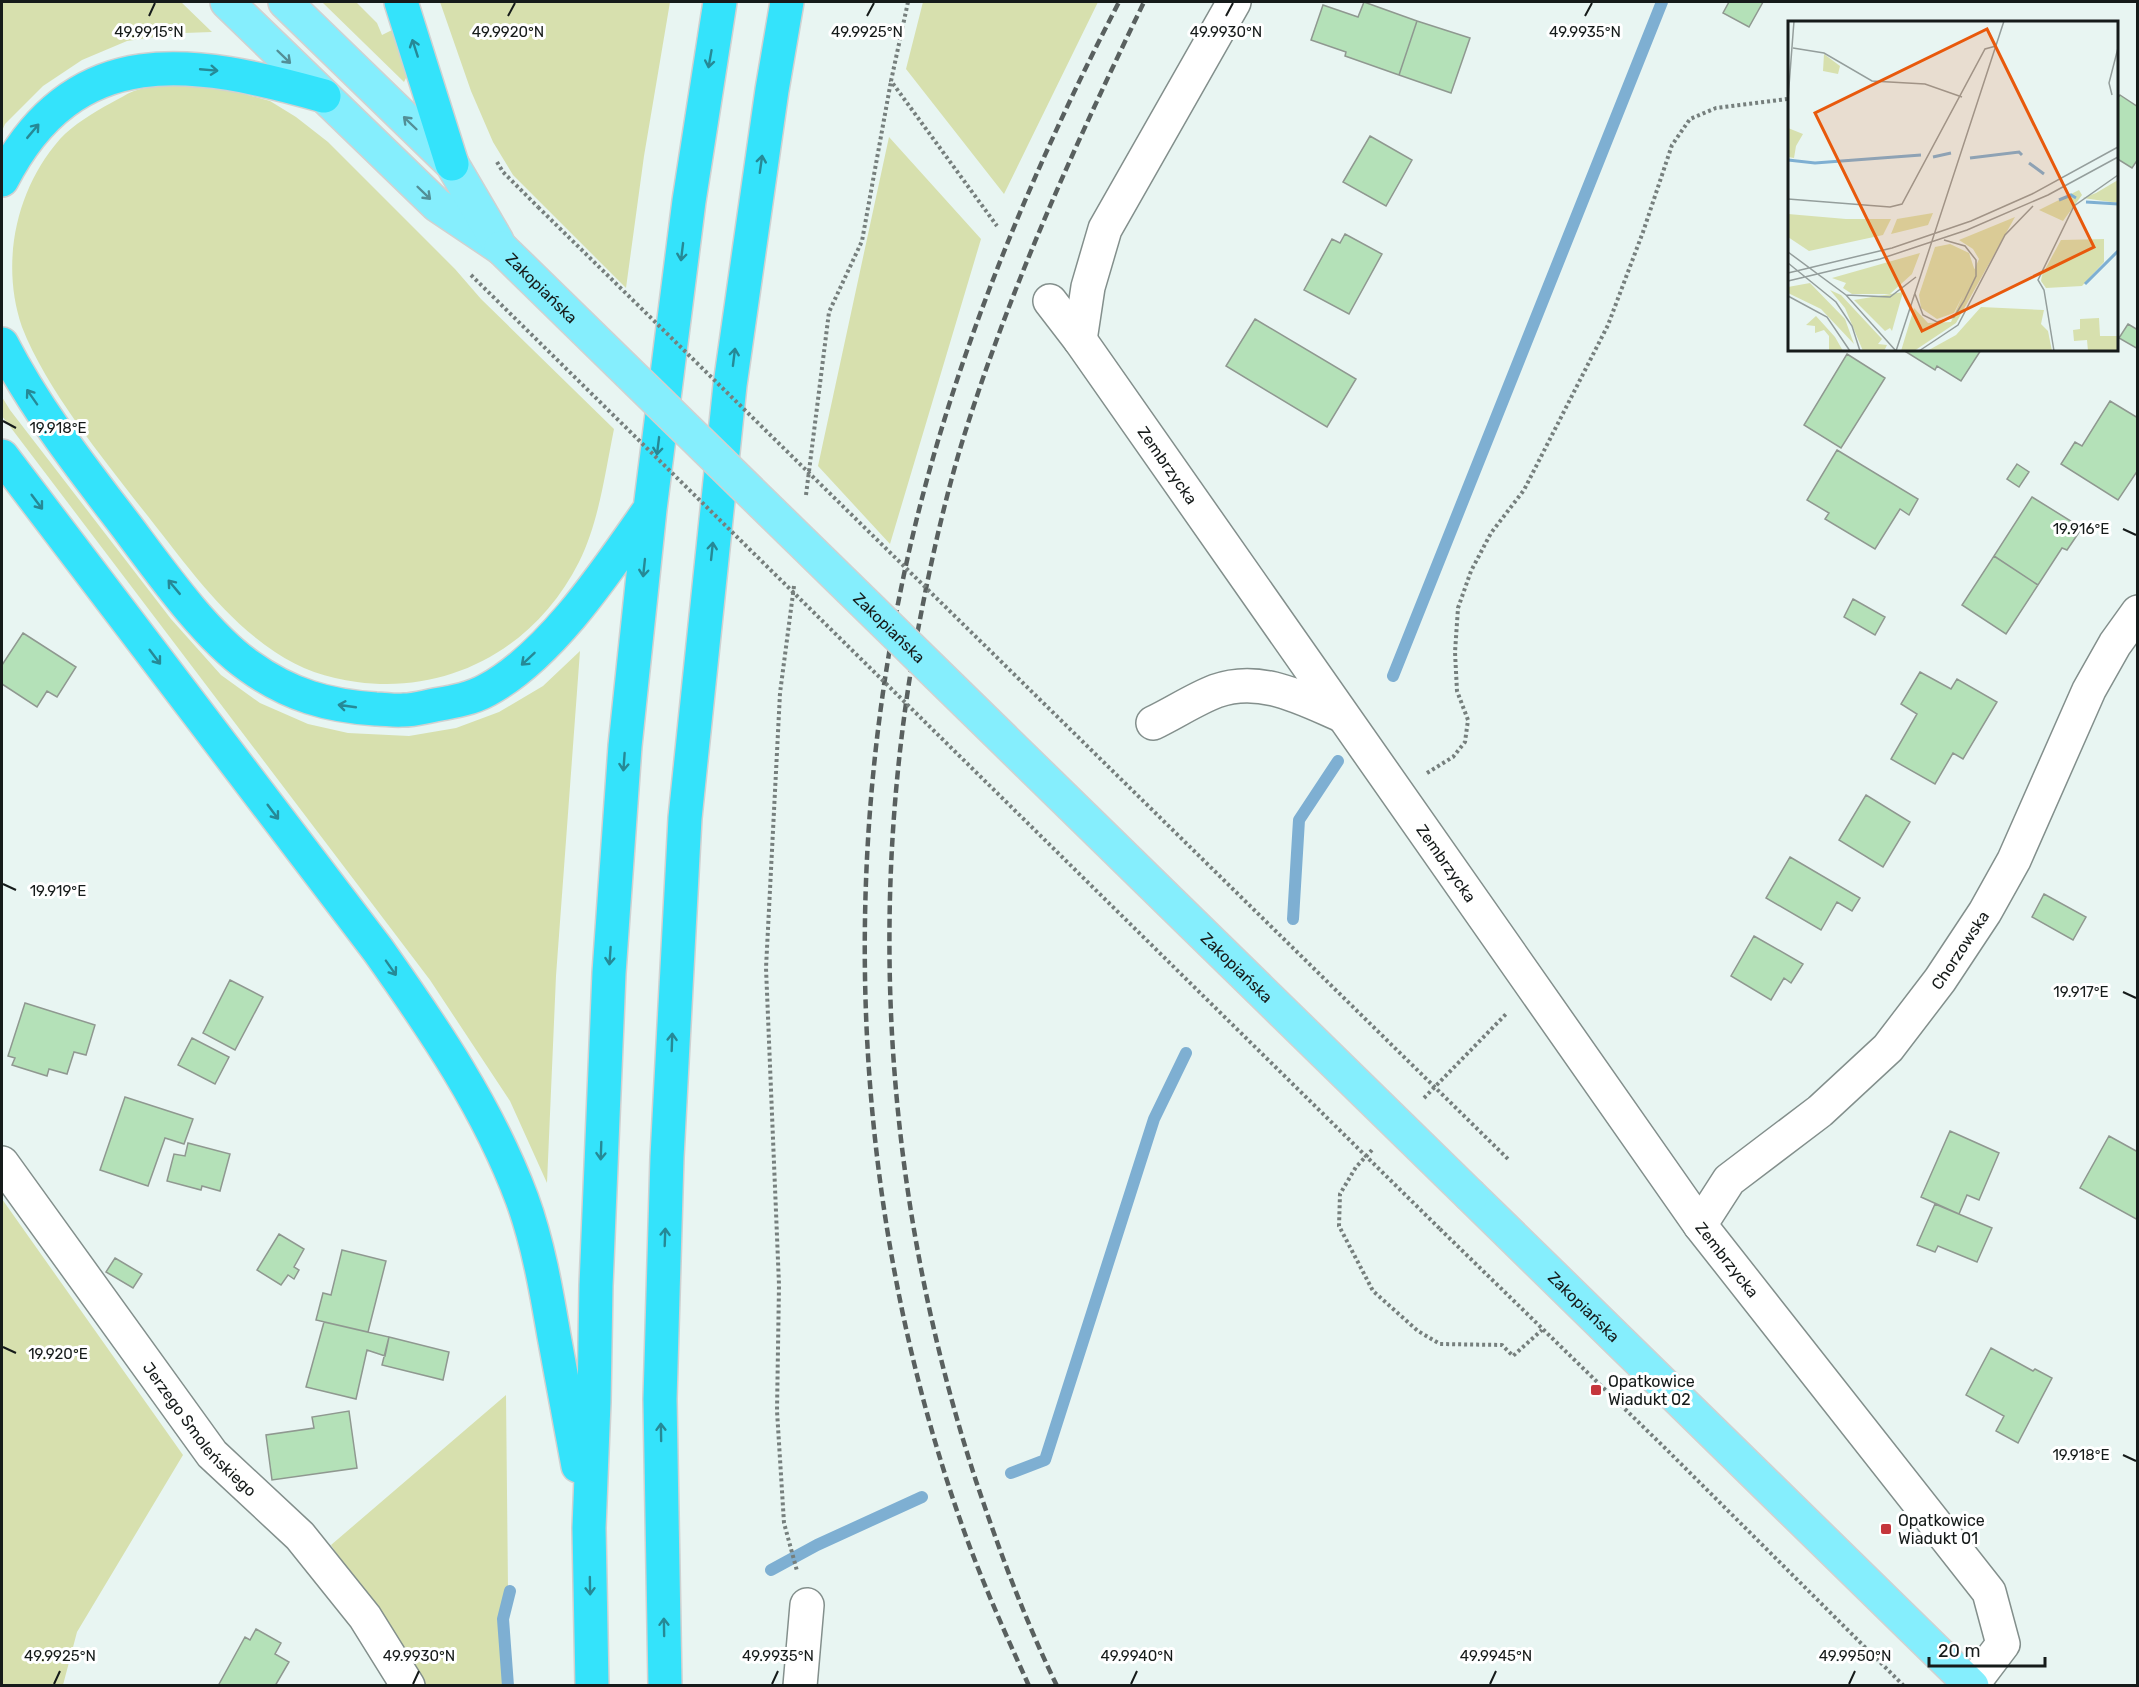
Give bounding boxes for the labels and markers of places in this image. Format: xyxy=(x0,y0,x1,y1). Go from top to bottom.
place label: Opatkowice Wiadukt 02 xyxy=(1608,1372,1695,1409)
marker: Opatkowice Wiadukt 02 xyxy=(1589,1383,1603,1397)
place label: Opatkowice Wiadukt 01 xyxy=(1898,1511,1985,1548)
marker: Opatkowice Wiadukt 01 xyxy=(1879,1522,1893,1536)

